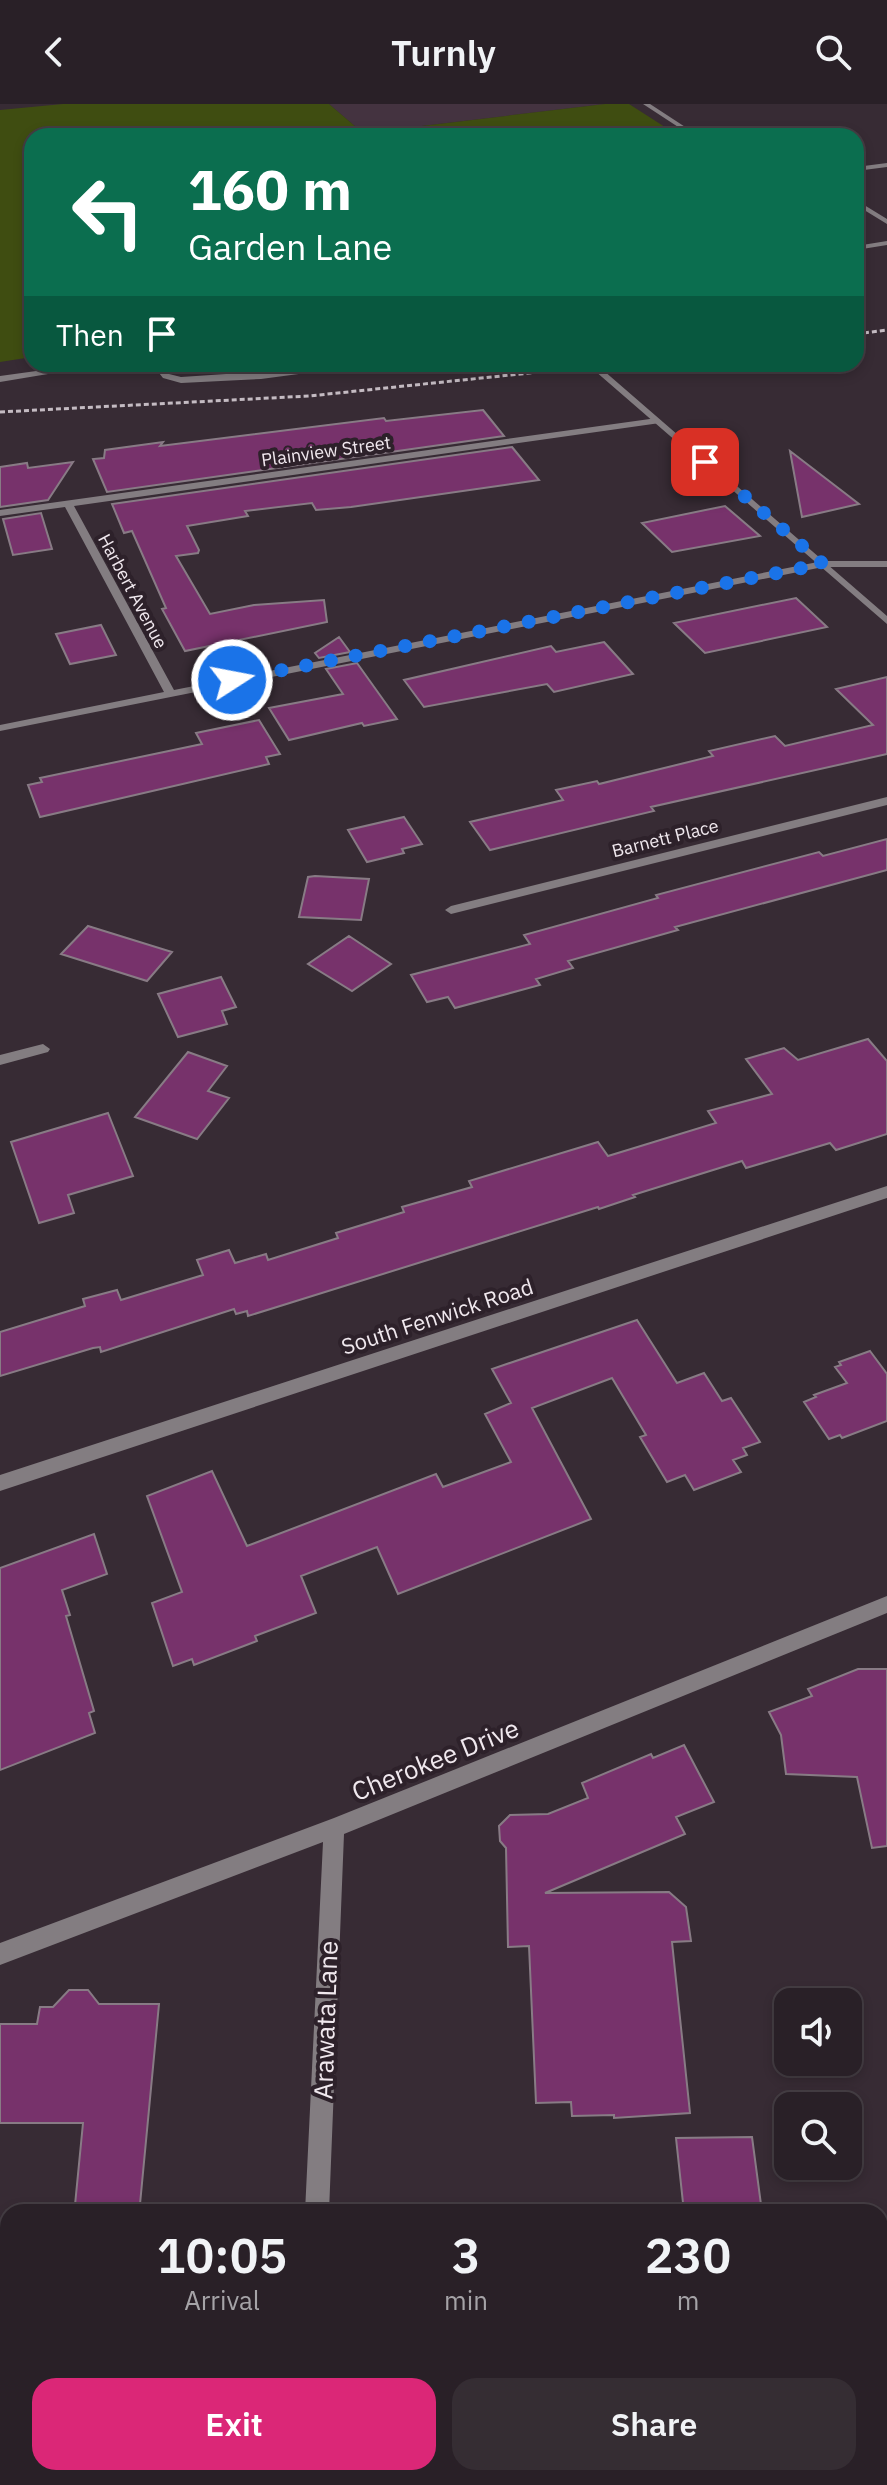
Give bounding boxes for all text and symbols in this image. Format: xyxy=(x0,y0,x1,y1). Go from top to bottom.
text: Turnly xyxy=(391,29,496,76)
icon: back xyxy=(32,30,76,74)
icon: search xyxy=(811,30,855,74)
text: 160 m xyxy=(188,153,352,225)
icon: left xyxy=(56,160,160,264)
text: Garden Lane xyxy=(188,223,392,270)
icon: arrive xyxy=(140,312,184,356)
text: Then xyxy=(56,315,124,354)
pin xyxy=(671,428,739,496)
street label: Plainview Street xyxy=(260,431,392,471)
icon: arrive xyxy=(683,440,727,484)
street label: Harbert Avenue xyxy=(93,530,173,652)
position arrow xyxy=(190,638,274,722)
street label: Barnett Place xyxy=(609,814,721,862)
street label: South Fenwick Road xyxy=(337,1271,537,1361)
street label: Cherokee Drive xyxy=(346,1710,524,1808)
street label: Arawata Lane xyxy=(305,1940,345,2100)
map controls xyxy=(774,1988,862,2180)
button: sound xyxy=(774,1988,862,2076)
button: search xyxy=(774,2092,862,2180)
text: 10:05 xyxy=(157,2224,287,2286)
text: 3 xyxy=(452,2224,480,2286)
text: 230 xyxy=(645,2224,731,2286)
text: Arrival xyxy=(184,2283,260,2317)
text: min xyxy=(444,2283,488,2317)
text: m xyxy=(677,2283,699,2317)
button: Exit xyxy=(32,2378,436,2470)
button: Share xyxy=(452,2378,856,2470)

